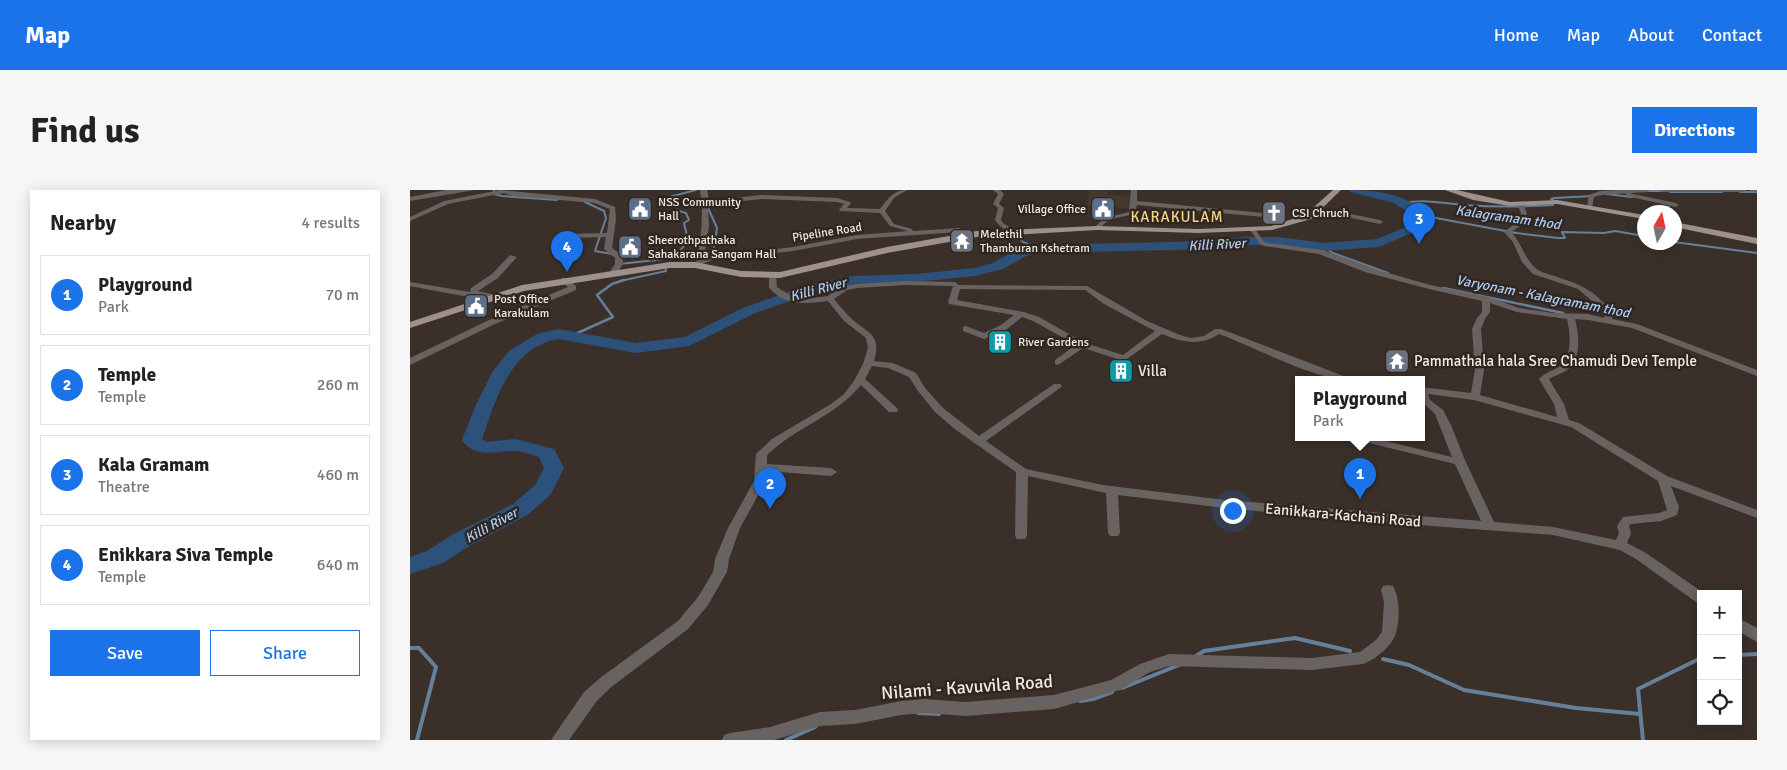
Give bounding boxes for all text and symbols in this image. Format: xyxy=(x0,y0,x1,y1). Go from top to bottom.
text: Map xyxy=(25,20,70,50)
text: Home xyxy=(1494,24,1539,46)
text: Map xyxy=(1567,24,1600,46)
text: About xyxy=(1628,24,1674,46)
text: Contact xyxy=(1702,24,1762,46)
button: Directions xyxy=(1632,107,1757,153)
text: Find us xyxy=(30,109,140,152)
place label: NSS Community Hall xyxy=(658,195,741,224)
public building icon: NSS Community Hall xyxy=(627,196,653,222)
public building icon: Village Office xyxy=(1090,196,1116,222)
church icon: CSI Chruch xyxy=(1261,200,1287,226)
place label: Village Office xyxy=(1018,202,1086,217)
water label: Kalagramam thod xyxy=(1454,202,1563,233)
pin: 3 xyxy=(1403,203,1435,244)
north arrow xyxy=(1637,205,1682,250)
place label: CSI Chruch xyxy=(1292,206,1349,221)
district label: KARAKULAM xyxy=(1130,208,1224,226)
text: Nearby xyxy=(50,210,116,236)
text: 4 results xyxy=(301,213,360,233)
street label: Pipeline Road xyxy=(791,220,863,245)
place label: Melethil Thamburan Kshetram xyxy=(980,227,1090,256)
temple icon: Melethil Thamburan Kshetram xyxy=(949,228,975,254)
pin: 4 xyxy=(551,231,583,272)
place label: Sheerothpathaka Sahakarana Sangam Hall xyxy=(648,233,777,262)
public building icon: Sheerothpathaka Sahakarana Sangam Hall xyxy=(617,234,643,260)
water label: Killi River xyxy=(1188,234,1248,254)
water label: Varyonam - Kalagramam thod xyxy=(1455,271,1633,322)
text: Playground xyxy=(98,273,192,297)
water label: Killi River xyxy=(788,273,850,305)
text: 1 xyxy=(63,285,71,305)
text: 70 m xyxy=(325,285,359,305)
place label: Post Office Karakulam xyxy=(494,292,549,321)
public building icon: Post Office Karakulam xyxy=(463,293,489,319)
text: Park xyxy=(98,297,129,317)
building icon: River Gardens xyxy=(987,329,1013,355)
place label: River Gardens xyxy=(1018,335,1089,350)
temple icon: Pammathala hala Sree Chamudi Devi Temple xyxy=(1384,348,1410,374)
place label: Pammathala hala Sree Chamudi Devi Temple xyxy=(1414,352,1697,370)
building icon: Villa xyxy=(1108,358,1134,384)
place label: Villa xyxy=(1138,362,1167,380)
text: Temple xyxy=(98,363,156,387)
text: 2 xyxy=(63,375,71,395)
text: 260 m xyxy=(317,375,359,395)
popup xyxy=(1295,376,1425,441)
text: Temple xyxy=(98,387,146,407)
text: Playground xyxy=(1313,387,1407,411)
text: Park xyxy=(1313,411,1344,431)
text: Kala Gramam xyxy=(98,453,209,477)
pin: 1 xyxy=(1344,458,1376,499)
text: 3 xyxy=(63,465,71,485)
text: 460 m xyxy=(317,465,359,485)
pin: 2 xyxy=(754,468,786,509)
text: Theatre xyxy=(98,477,150,497)
your location xyxy=(1220,498,1246,524)
street label: Eanikkara-Kachani Road xyxy=(1264,499,1422,531)
water label: Killi River xyxy=(462,503,522,547)
text: Enikkara Siva Temple xyxy=(98,543,273,567)
text: 4 xyxy=(63,555,71,575)
text: 640 m xyxy=(317,555,359,575)
text: Temple xyxy=(98,567,146,587)
map controls xyxy=(1697,590,1742,725)
button: + xyxy=(1697,590,1742,635)
button: Save xyxy=(50,630,200,676)
button: Share xyxy=(210,630,360,676)
button: − xyxy=(1697,635,1742,680)
street label: Nilami - Kavuvila Road xyxy=(880,670,1054,704)
button: locate xyxy=(1697,680,1742,725)

